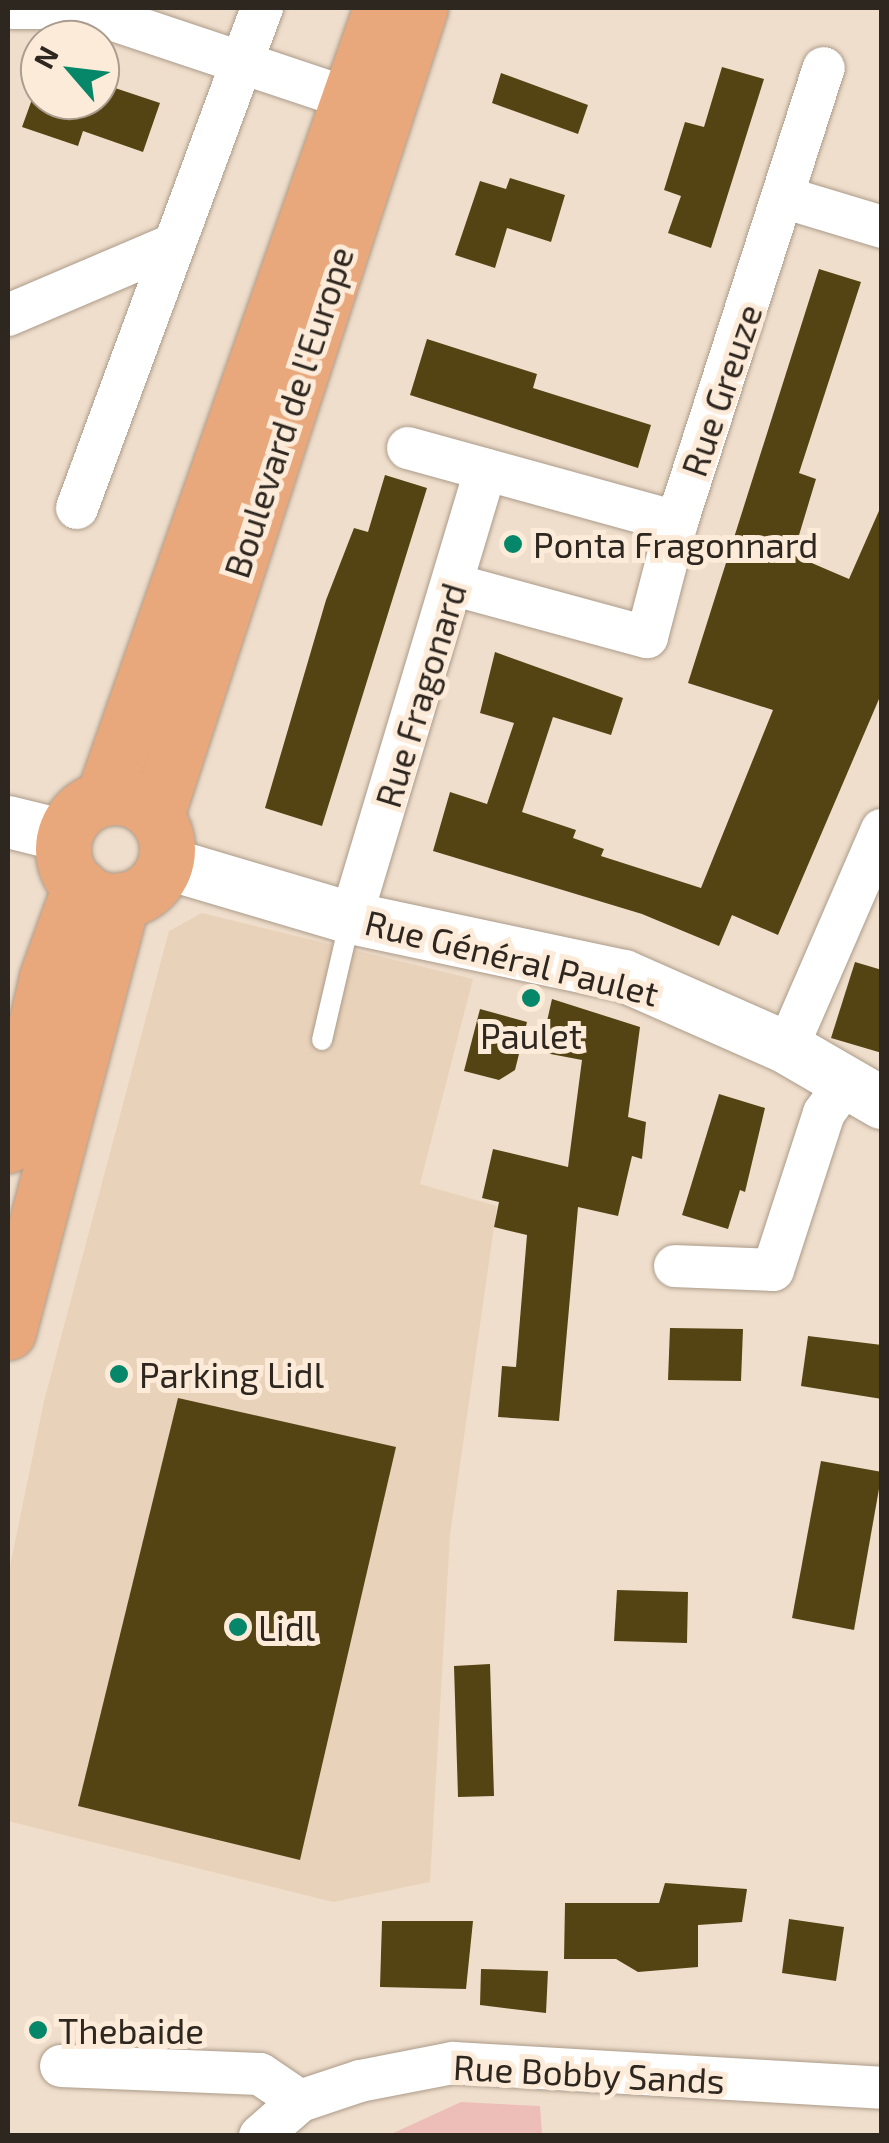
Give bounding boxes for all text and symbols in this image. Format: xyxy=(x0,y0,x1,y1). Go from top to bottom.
north arrow xyxy=(20,20,120,120)
text: N xyxy=(26,40,65,74)
street label: Boulevard de l'Europe xyxy=(215,241,361,583)
street label: Rue Greuze xyxy=(672,298,770,482)
place label: Ponta Fragonnard xyxy=(533,523,818,565)
marker: Ponta Fragonnard xyxy=(502,533,524,555)
street label: Rue Fragonard xyxy=(366,578,474,812)
street label: Rue Général Paulet xyxy=(361,900,663,1014)
marker: Paulet xyxy=(520,987,542,1009)
place label: Paulet xyxy=(480,1014,582,1056)
place label: Parking Lidl xyxy=(139,1353,324,1395)
marker: Parking Lidl xyxy=(108,1363,130,1385)
place label: Lidl xyxy=(258,1606,315,1648)
marker: Lidl xyxy=(227,1616,249,1638)
place label: Thebaide xyxy=(58,2009,204,2051)
marker: Thebaide xyxy=(27,2019,49,2041)
street label: Rue Bobby Sands xyxy=(452,2045,726,2101)

